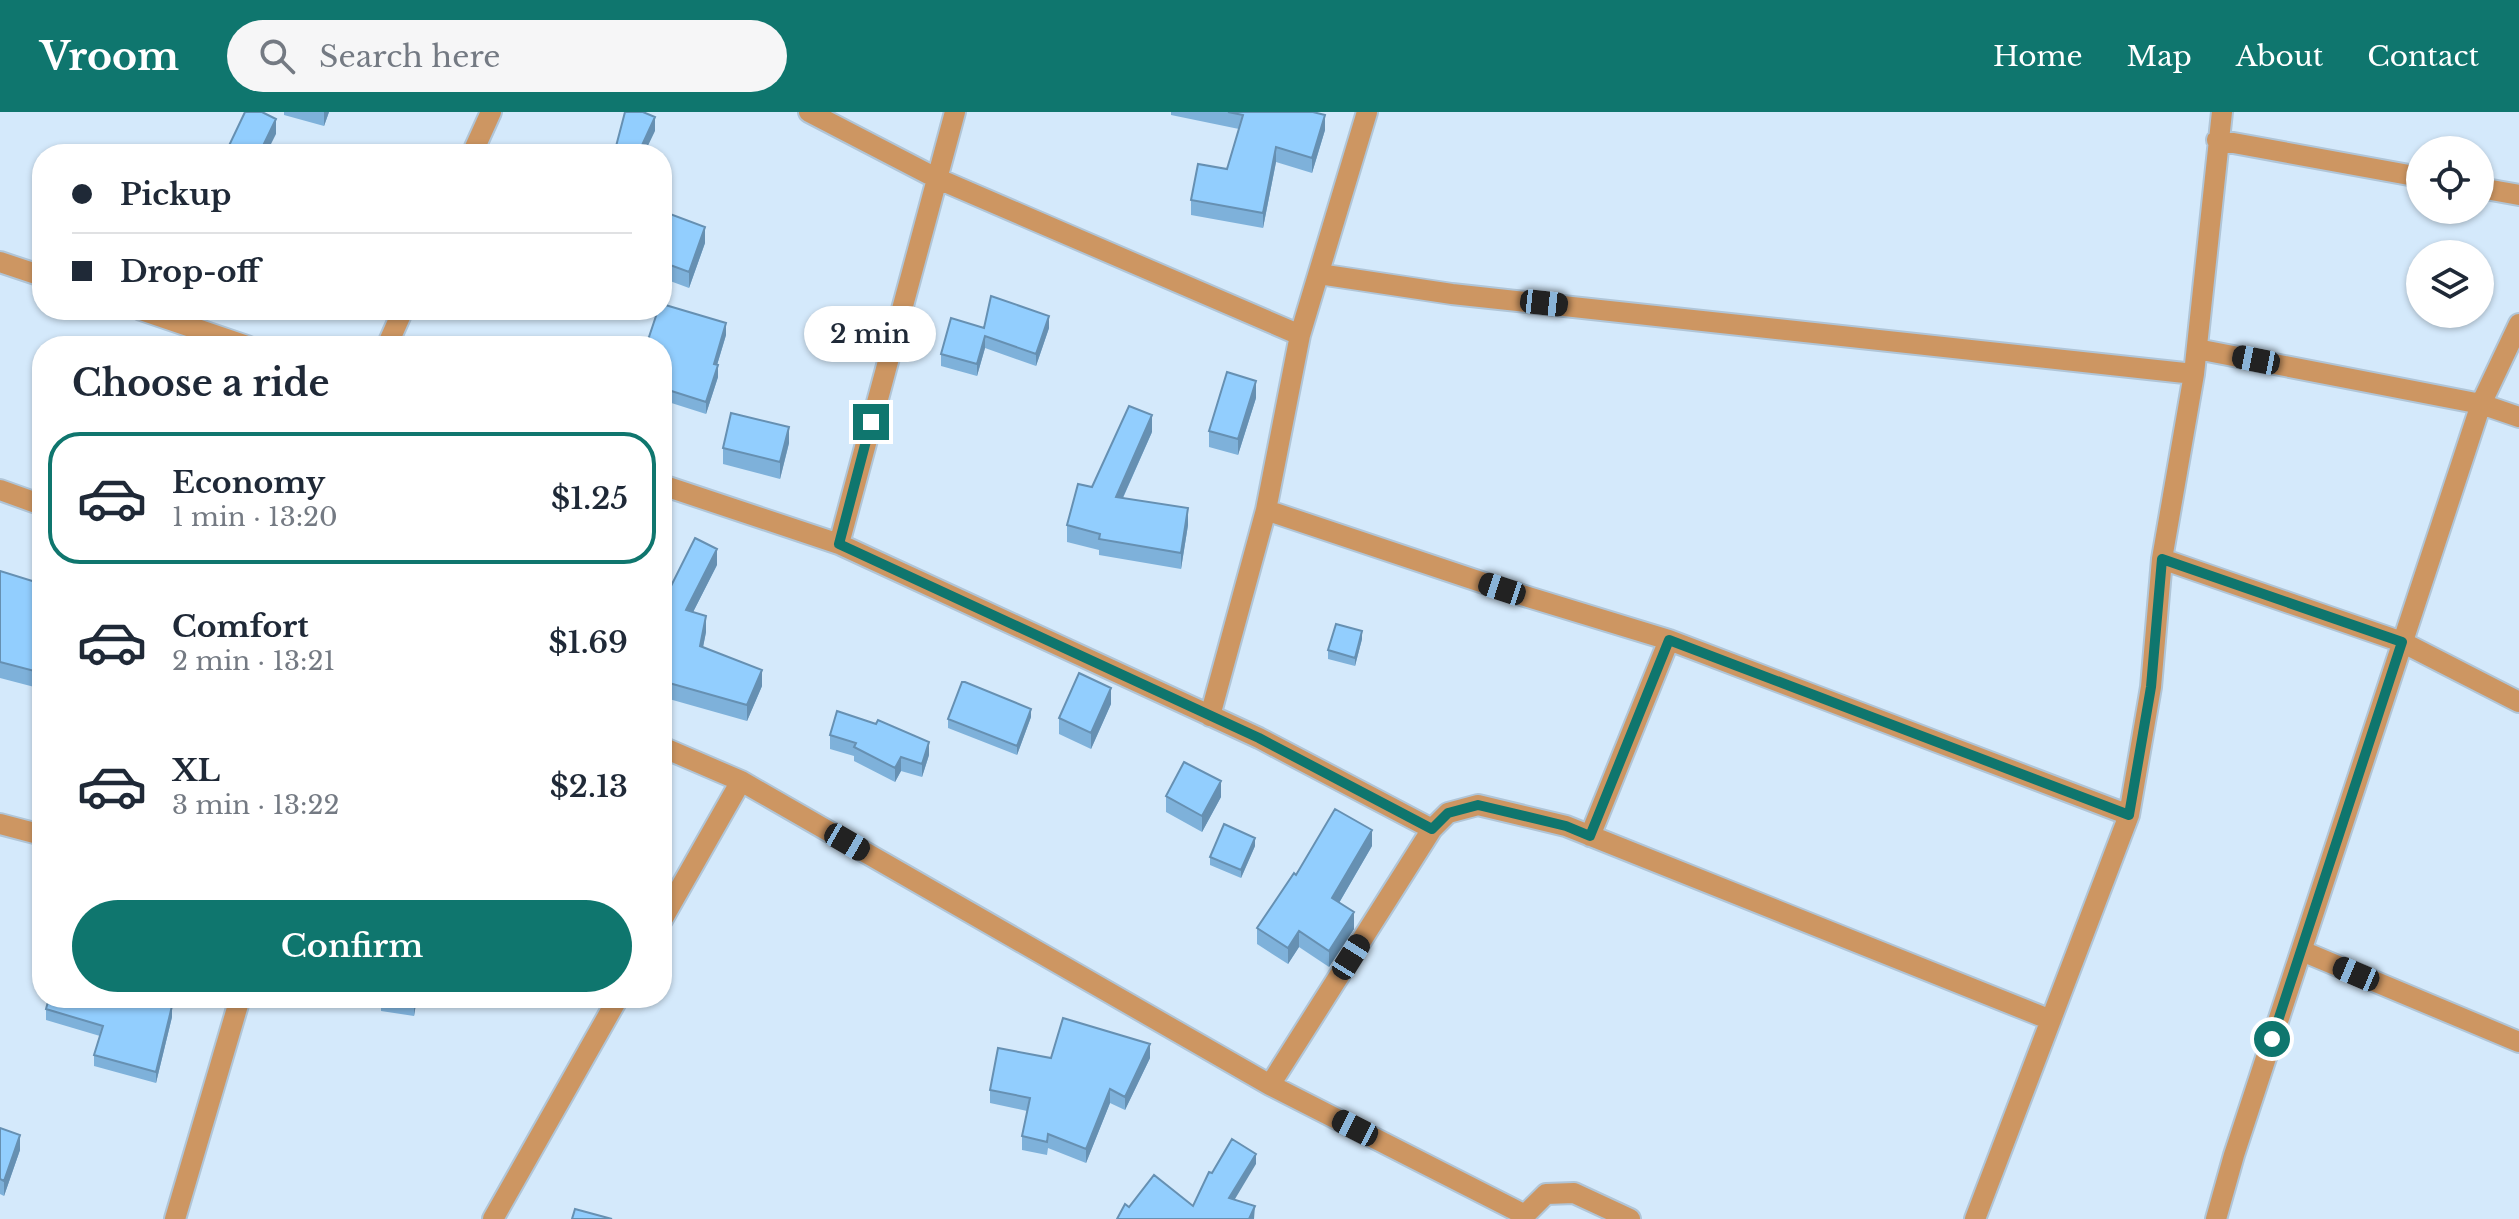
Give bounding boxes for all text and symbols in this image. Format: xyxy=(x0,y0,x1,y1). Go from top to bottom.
search box xyxy=(227,20,787,92)
text: Vroom xyxy=(40,33,179,80)
icon: search xyxy=(255,34,299,78)
text: Search here xyxy=(319,38,501,75)
text: Home xyxy=(1993,39,2083,74)
text: Map xyxy=(2127,39,2192,74)
text: About xyxy=(2236,39,2323,74)
text: Contact xyxy=(2367,39,2479,74)
map controls xyxy=(2406,136,2494,328)
button: locate xyxy=(2406,136,2494,224)
text: Pickup xyxy=(120,176,231,213)
button: layers xyxy=(2406,240,2494,328)
text: Drop-off xyxy=(120,253,260,290)
car xyxy=(1519,289,1569,317)
callout: 2 min xyxy=(805,306,937,362)
text: 2 min xyxy=(830,318,910,350)
car xyxy=(2230,344,2282,376)
text: Choose a ride xyxy=(72,361,329,406)
route end xyxy=(853,404,889,440)
icon: car xyxy=(76,462,148,534)
text: Economy xyxy=(172,464,325,501)
text: $1.25 xyxy=(551,480,628,517)
text: 1 min · 13:20 xyxy=(172,501,338,533)
car xyxy=(1475,570,1529,608)
icon: car xyxy=(76,606,148,678)
text: Comfort xyxy=(172,608,309,645)
text: $1.69 xyxy=(548,624,628,661)
text: 2 min · 13:21 xyxy=(172,645,335,677)
icon: car xyxy=(76,750,148,822)
text: XL xyxy=(172,752,220,789)
text: $2.13 xyxy=(550,768,628,805)
text: 3 min · 13:22 xyxy=(172,789,340,821)
car xyxy=(820,820,874,864)
button: Confirm xyxy=(72,900,632,992)
car xyxy=(1328,930,1374,984)
car xyxy=(2329,954,2383,994)
route start xyxy=(2254,1021,2290,1057)
car xyxy=(1328,1106,1382,1150)

